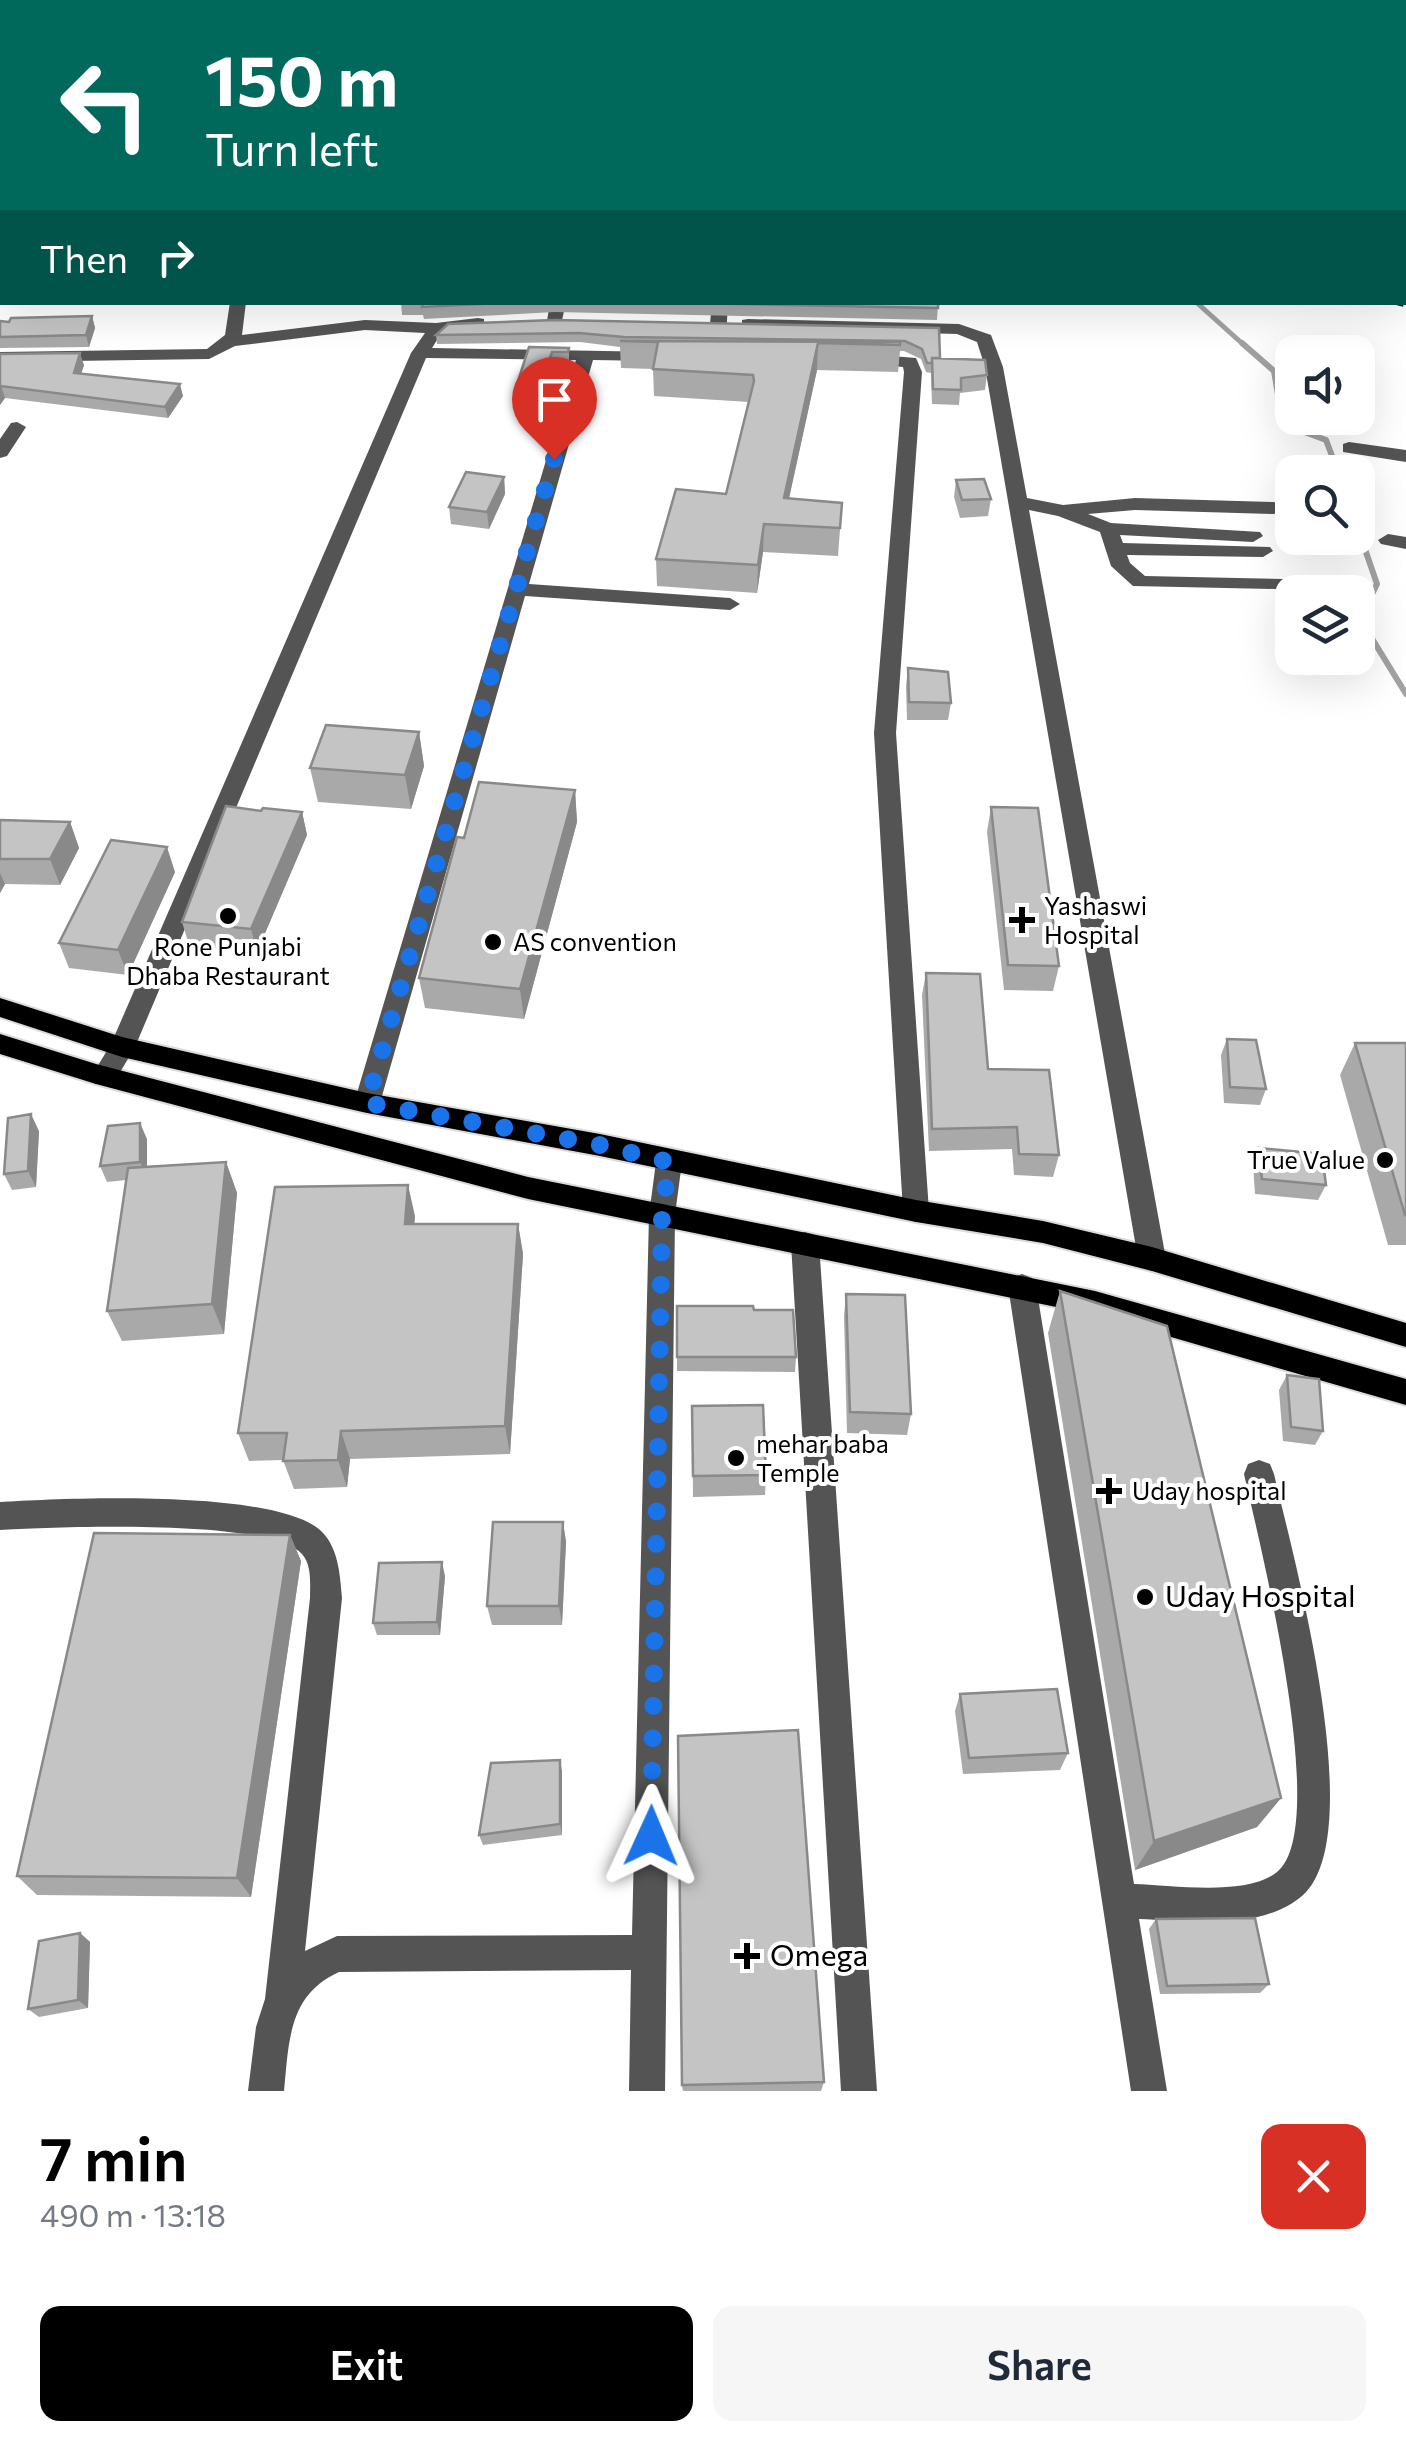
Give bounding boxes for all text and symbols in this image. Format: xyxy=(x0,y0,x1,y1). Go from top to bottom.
text: 150 m xyxy=(205,35,398,120)
icon: left xyxy=(40,40,170,170)
text: Turn left xyxy=(205,120,379,175)
icon: right xyxy=(148,230,203,285)
text: Then xyxy=(40,234,128,281)
map controls xyxy=(1275,335,1375,675)
button: sound xyxy=(1275,335,1375,435)
pin xyxy=(512,357,597,460)
icon: arrive xyxy=(527,372,582,427)
button: search xyxy=(1275,455,1375,555)
button: layers xyxy=(1275,575,1375,675)
place label: Yashaswi Hospital xyxy=(1044,890,1147,949)
marker: Rone Punjabi Dhaba Restaurant xyxy=(217,905,239,927)
marker: Yashaswi Hospital xyxy=(1009,907,1035,933)
place label: AS convention xyxy=(513,926,677,956)
place label: Rone Punjabi Dhaba Restaurant xyxy=(126,931,330,990)
marker: AS convention xyxy=(482,931,504,953)
place label: True Value xyxy=(1247,1144,1365,1174)
marker: True Value xyxy=(1374,1149,1396,1171)
place label: mehar baba Temple xyxy=(756,1428,889,1487)
marker: mehar baba Temple xyxy=(725,1447,747,1469)
place label: Uday hospital xyxy=(1132,1475,1287,1505)
marker: Uday hospital xyxy=(1096,1478,1122,1504)
place label: Uday Hospital xyxy=(1165,1576,1356,1613)
marker: Uday Hospital xyxy=(1134,1586,1156,1608)
position arrow xyxy=(599,1784,703,1888)
place label: Omega xyxy=(770,1935,868,1972)
marker: Omega xyxy=(734,1943,760,1969)
text: 7 min xyxy=(40,2120,187,2193)
button: close xyxy=(1261,2124,1366,2229)
text: 490 m · 13:18 xyxy=(40,2194,226,2234)
button: Exit xyxy=(40,2306,693,2421)
button: Share xyxy=(713,2306,1366,2421)

